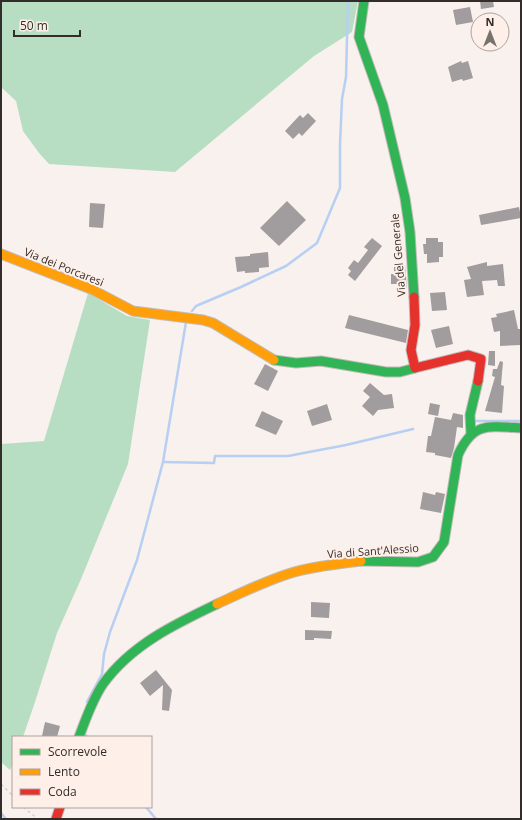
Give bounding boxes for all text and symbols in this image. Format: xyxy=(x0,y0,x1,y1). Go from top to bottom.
scale bar xyxy=(14,12,80,38)
north arrow xyxy=(470,12,510,52)
text: N xyxy=(486,14,494,29)
text: 50 m xyxy=(20,17,48,34)
street label: Via del Generale xyxy=(386,213,409,297)
street label: Via dei Porcaresi xyxy=(22,244,106,289)
street label: Via di Sant'Alessio xyxy=(327,540,420,561)
legend xyxy=(12,736,152,808)
text: Scorrevole xyxy=(48,743,107,760)
text: Lento xyxy=(48,763,80,780)
text: Coda xyxy=(48,783,77,800)

